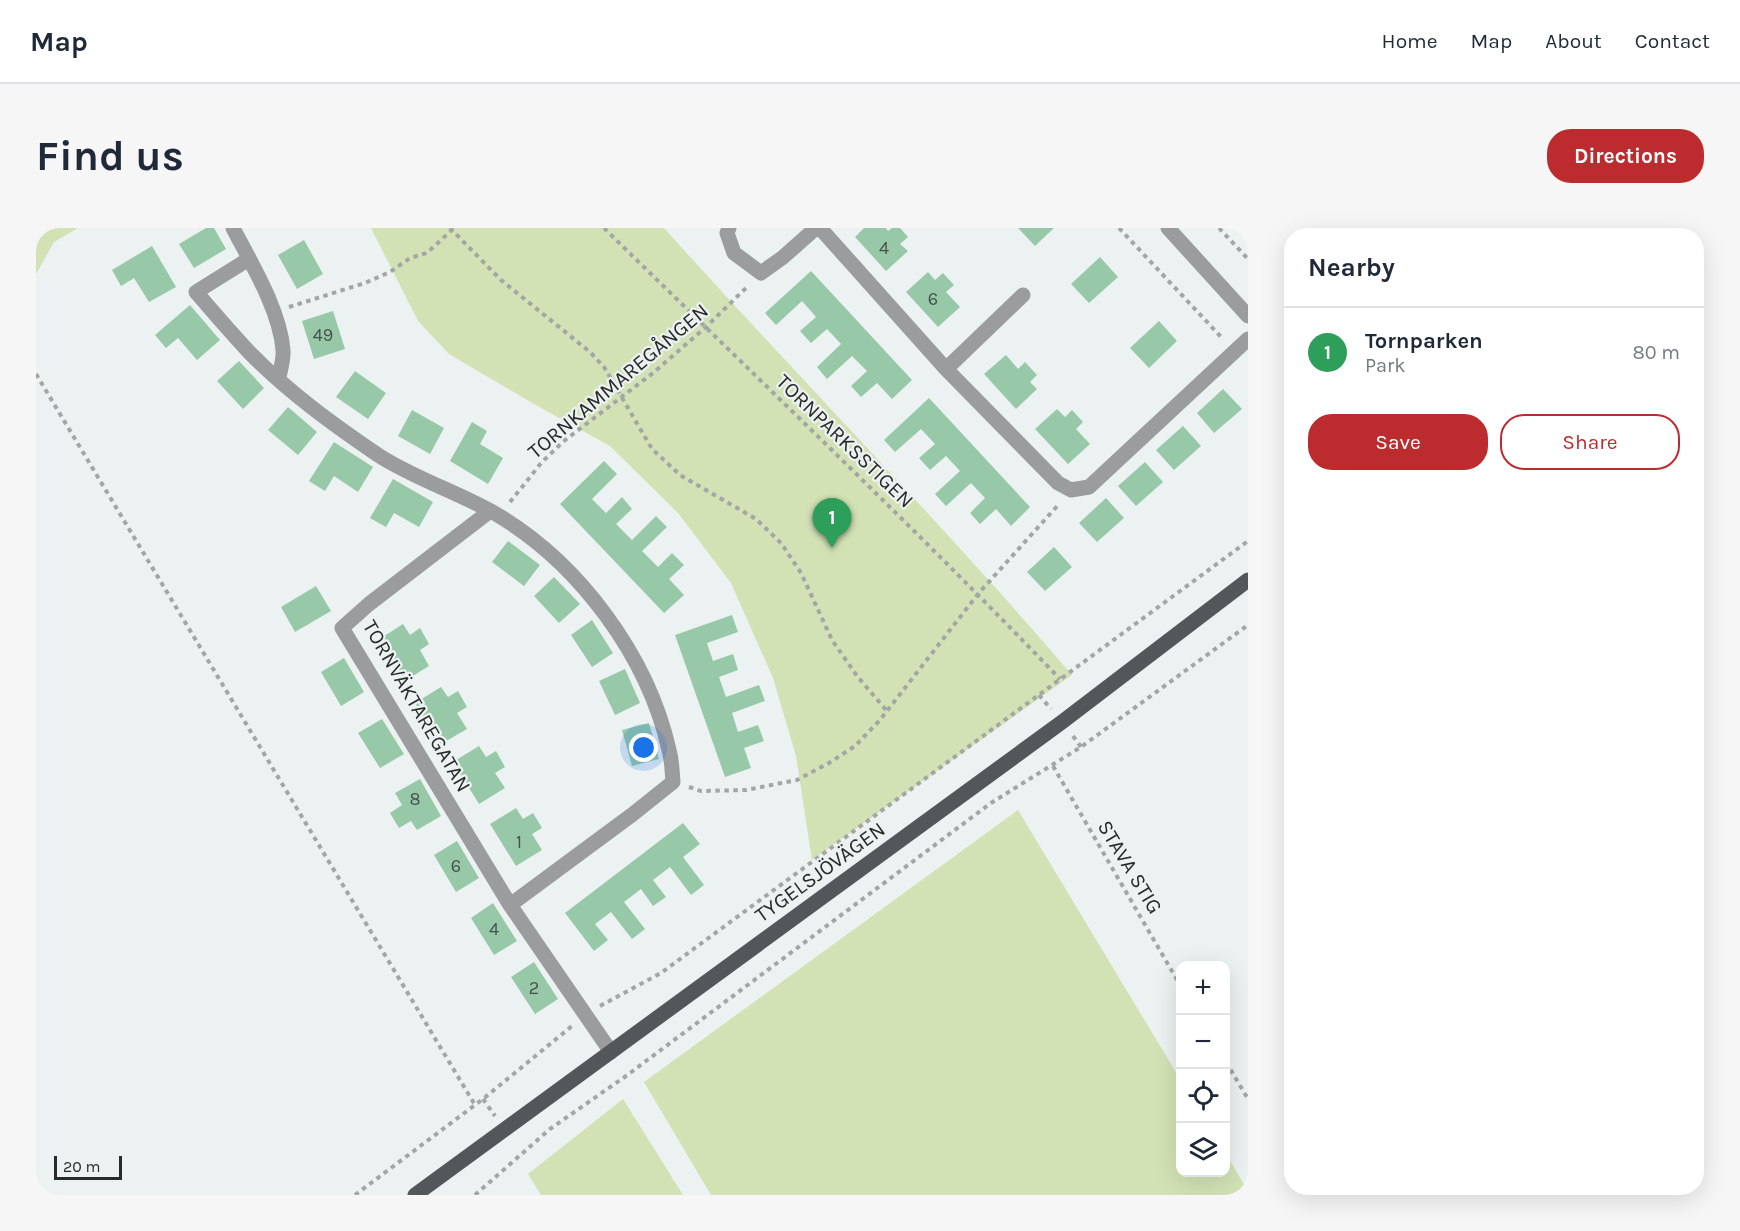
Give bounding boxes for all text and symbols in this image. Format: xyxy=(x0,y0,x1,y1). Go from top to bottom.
text: Map xyxy=(30,25,88,58)
text: Home xyxy=(1382,29,1438,53)
text: Map xyxy=(1471,29,1512,53)
text: About xyxy=(1545,29,1602,53)
text: Contact xyxy=(1635,29,1710,53)
button: Directions xyxy=(1547,129,1704,183)
text: Find us xyxy=(36,131,184,181)
house number: 4 xyxy=(879,237,889,259)
text: Nearby xyxy=(1308,252,1395,283)
house number: 6 xyxy=(928,288,938,310)
street label: TORNKAMMAREGÅNGEN xyxy=(523,299,713,463)
house number: 49 xyxy=(313,324,333,346)
text: Tornparken xyxy=(1365,328,1483,354)
text: 1 xyxy=(1324,341,1331,364)
text: 80 m xyxy=(1632,341,1680,364)
text: Park xyxy=(1365,354,1406,377)
street label: TORNPARKSSTIGEN xyxy=(771,369,919,513)
button: Save xyxy=(1308,414,1488,470)
button: Share xyxy=(1500,414,1680,470)
pin: 1 xyxy=(812,498,852,548)
street label: TORNVÄKTAREGATAN xyxy=(358,616,476,796)
your location xyxy=(629,733,658,762)
house number: 8 xyxy=(409,788,421,810)
street label: STAVA STIG xyxy=(1093,816,1167,918)
street label: TYGELSJÖVÄGEN xyxy=(750,817,890,927)
house number: 1 xyxy=(516,831,522,853)
house number: 6 xyxy=(451,855,461,877)
house number: 4 xyxy=(489,918,499,940)
map controls xyxy=(1176,961,1230,1177)
button: + xyxy=(1176,961,1230,1015)
house number: 2 xyxy=(529,977,539,999)
button: − xyxy=(1176,1015,1230,1069)
button: locate xyxy=(1176,1069,1230,1123)
button: layers xyxy=(1176,1123,1230,1177)
scale bar xyxy=(54,1153,122,1180)
text: 20 m xyxy=(63,1157,101,1176)

